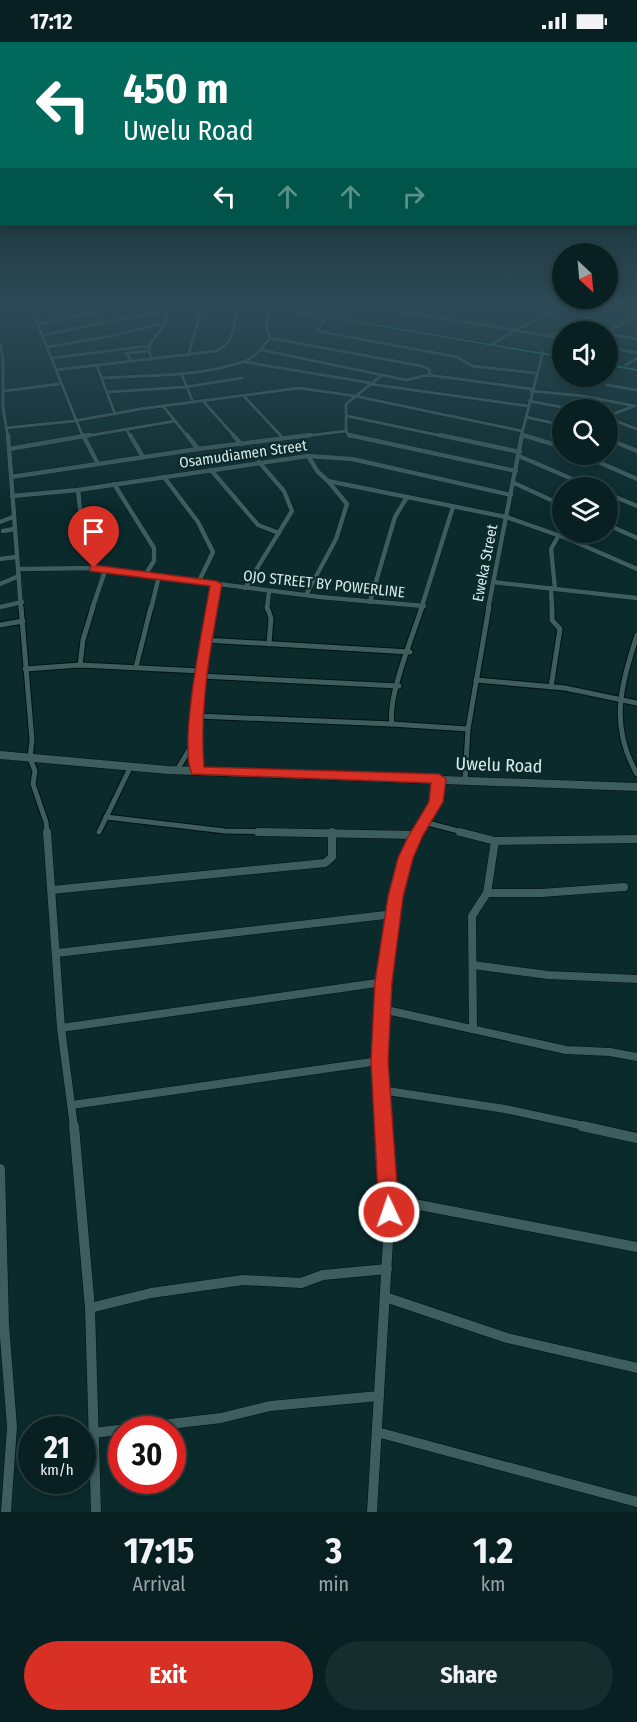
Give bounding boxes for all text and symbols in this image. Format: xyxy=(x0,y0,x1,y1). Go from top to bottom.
text: 17:12 xyxy=(30,8,72,35)
text: 450 m xyxy=(123,64,229,114)
icon: left xyxy=(24,66,102,144)
text: Uwelu Road xyxy=(123,115,253,147)
icon: left xyxy=(208,180,241,213)
icon: ahead xyxy=(271,180,304,213)
icon: ahead xyxy=(334,180,367,213)
icon: right xyxy=(397,180,430,213)
north arrow xyxy=(552,243,618,309)
map controls xyxy=(552,243,618,543)
button: sound xyxy=(552,321,618,387)
button: search xyxy=(552,399,618,465)
street label: Osamudiamen Street xyxy=(178,436,308,472)
button: layers xyxy=(552,477,618,543)
pin xyxy=(68,506,119,568)
icon: arrive xyxy=(77,515,110,548)
street label: Eweka Street xyxy=(469,523,501,603)
street label: OJO STREET BY POWERLINE xyxy=(242,567,406,601)
street label: Uwelu Road xyxy=(455,752,543,778)
position arrow xyxy=(357,1180,421,1244)
speed limit sign: 30 xyxy=(108,1416,186,1494)
text: 21 xyxy=(44,1430,70,1466)
text: km/h xyxy=(40,1461,74,1479)
text: 17:15 xyxy=(124,1529,194,1573)
text: 3 xyxy=(325,1529,342,1573)
text: 1.2 xyxy=(473,1529,513,1573)
text: Arrival xyxy=(133,1572,186,1596)
text: min xyxy=(318,1572,349,1596)
text: km xyxy=(481,1572,505,1596)
button: Exit xyxy=(24,1641,313,1710)
button: Share xyxy=(325,1641,613,1710)

